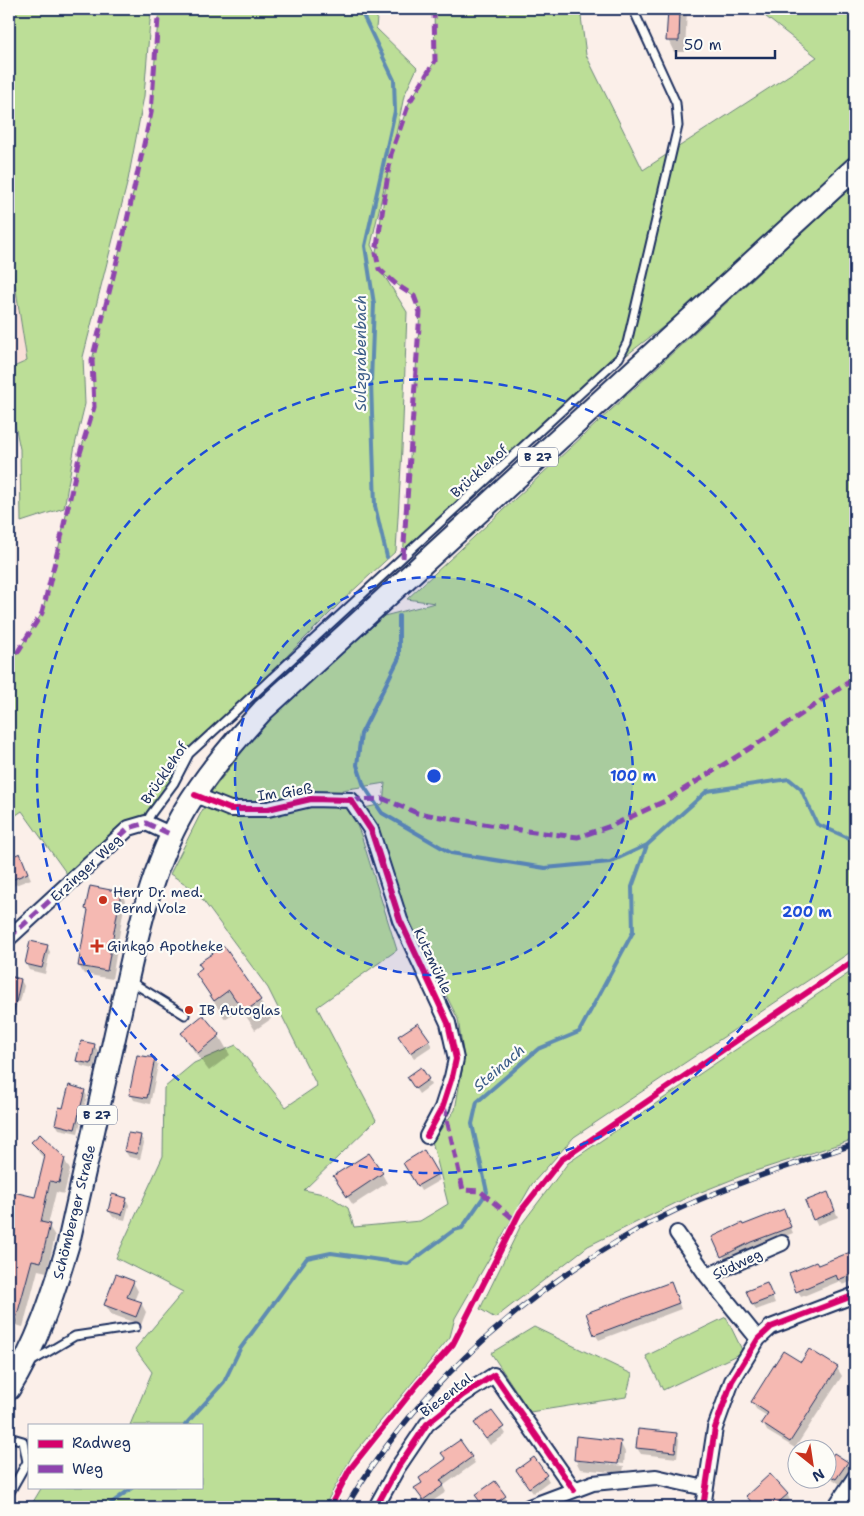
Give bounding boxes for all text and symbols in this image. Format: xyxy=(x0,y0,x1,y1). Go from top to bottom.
scale bar xyxy=(676,28,775,60)
text: 50 m xyxy=(684,35,722,55)
water label: Sulzgrabenbach xyxy=(351,295,371,411)
street label: Brücklehof xyxy=(447,440,512,501)
road number: B 27 xyxy=(518,448,558,467)
street label: Brücklehof xyxy=(137,738,192,807)
text: 100 m xyxy=(610,766,656,786)
centre of rings xyxy=(425,767,443,785)
street label: Im Gieß xyxy=(256,779,314,805)
street label: Erzinger Weg xyxy=(46,830,126,906)
place label: Herr Dr. med. Bernd Volz xyxy=(113,883,203,917)
marker: Herr Dr. med. Bernd Volz xyxy=(97,894,109,906)
text: 200 m xyxy=(782,902,832,922)
street label: Kutzmühle xyxy=(410,925,456,997)
place label: Ginkgo Apotheke xyxy=(107,937,223,955)
marker: Ginkgo Apotheke xyxy=(91,940,103,952)
place label: IB Autoglas xyxy=(199,1001,280,1019)
marker: IB Autoglas xyxy=(183,1004,195,1016)
water label: Steinach xyxy=(469,1040,529,1096)
road number: B 27 xyxy=(77,1106,117,1124)
street label: Schömberger Straße xyxy=(49,1143,99,1281)
street label: Südweg xyxy=(709,1244,765,1284)
street label: Biesental xyxy=(416,1369,476,1421)
legend xyxy=(28,1424,202,1488)
text: Radweg xyxy=(72,1433,131,1453)
north arrow xyxy=(786,1438,836,1488)
text: Weg xyxy=(72,1459,103,1479)
text: N xyxy=(809,1465,828,1486)

